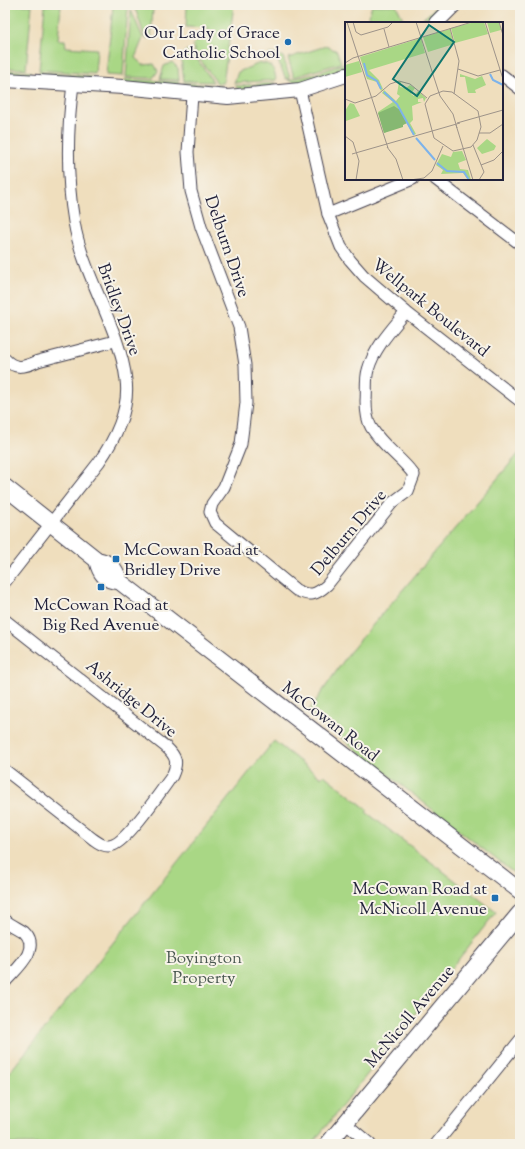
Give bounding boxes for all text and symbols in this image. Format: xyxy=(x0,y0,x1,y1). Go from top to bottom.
place label: Our Lady of Grace Catholic School xyxy=(144,22,280,66)
inset map xyxy=(345,22,503,180)
marker: Our Lady of Grace Catholic School xyxy=(283,37,293,47)
street label: Delburn Drive xyxy=(197,193,255,301)
street label: Wellpark Boulevard xyxy=(366,254,494,364)
street label: Bridley Drive xyxy=(90,260,146,359)
street label: Delburn Drive xyxy=(306,485,393,582)
place label: McCowan Road at Bridley Drive xyxy=(124,539,259,583)
marker: McCowan Road at Bridley Drive xyxy=(111,554,121,564)
marker: McCowan Road at Big Red Avenue xyxy=(96,582,106,592)
place label: McCowan Road at Big Red Avenue xyxy=(34,594,168,638)
street label: Ashridge Drive xyxy=(80,655,182,744)
street label: McCowan Road xyxy=(276,677,384,768)
place label: McCowan Road at McNicoll Avenue xyxy=(352,878,487,922)
marker: McCowan Road at McNicoll Avenue xyxy=(490,893,500,903)
park label: Boyington Property xyxy=(166,947,242,991)
street label: McNicoll Avenue xyxy=(360,961,461,1074)

